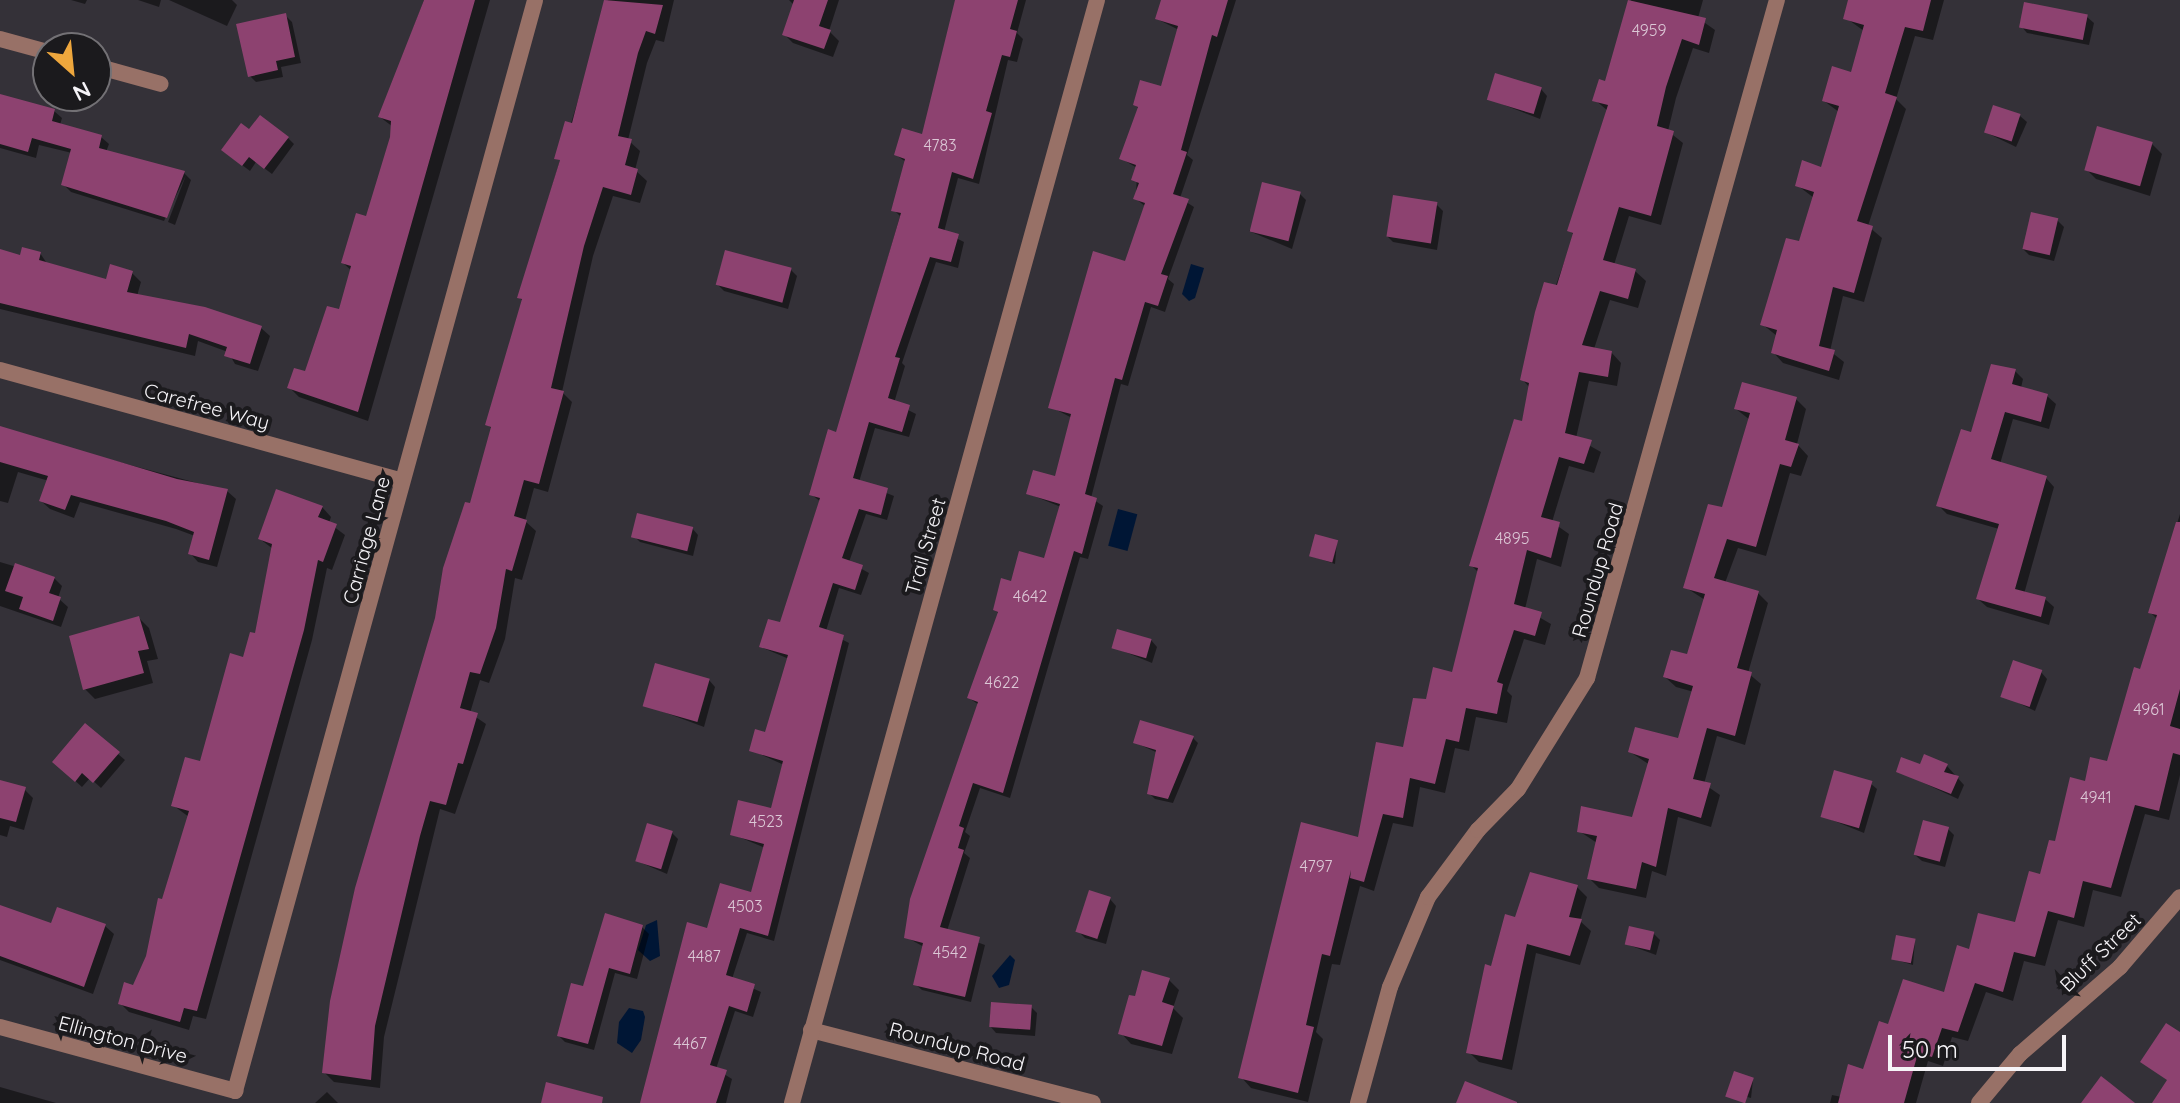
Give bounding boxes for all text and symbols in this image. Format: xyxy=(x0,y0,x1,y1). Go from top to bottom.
house number: 4959 xyxy=(1632,20,1666,40)
north arrow xyxy=(32,32,112,112)
text: N xyxy=(68,75,96,108)
house number: 4783 xyxy=(923,135,957,155)
street label: Carefree Way xyxy=(142,378,272,434)
street label: Carriage Lane xyxy=(337,473,395,607)
street label: Trail Street xyxy=(900,495,950,597)
street label: Roundup Road xyxy=(1566,500,1628,640)
house number: 4895 xyxy=(1495,528,1529,548)
house number: 4642 xyxy=(1013,586,1047,606)
house number: 4622 xyxy=(985,672,1019,692)
house number: 4961 xyxy=(2133,699,2165,719)
house number: 4941 xyxy=(2080,787,2112,807)
house number: 4523 xyxy=(749,811,783,831)
house number: 4797 xyxy=(1300,856,1332,876)
house number: 4503 xyxy=(727,896,763,916)
street label: Bluff Street xyxy=(2054,907,2146,997)
house number: 4542 xyxy=(933,942,967,962)
house number: 4487 xyxy=(687,946,721,966)
street label: Ellington Drive xyxy=(56,1010,190,1068)
street label: Roundup Road xyxy=(887,1016,1027,1076)
scale bar xyxy=(1892,1019,2070,1069)
house number: 4467 xyxy=(673,1033,707,1053)
text: 50 m xyxy=(1902,1034,1958,1064)

